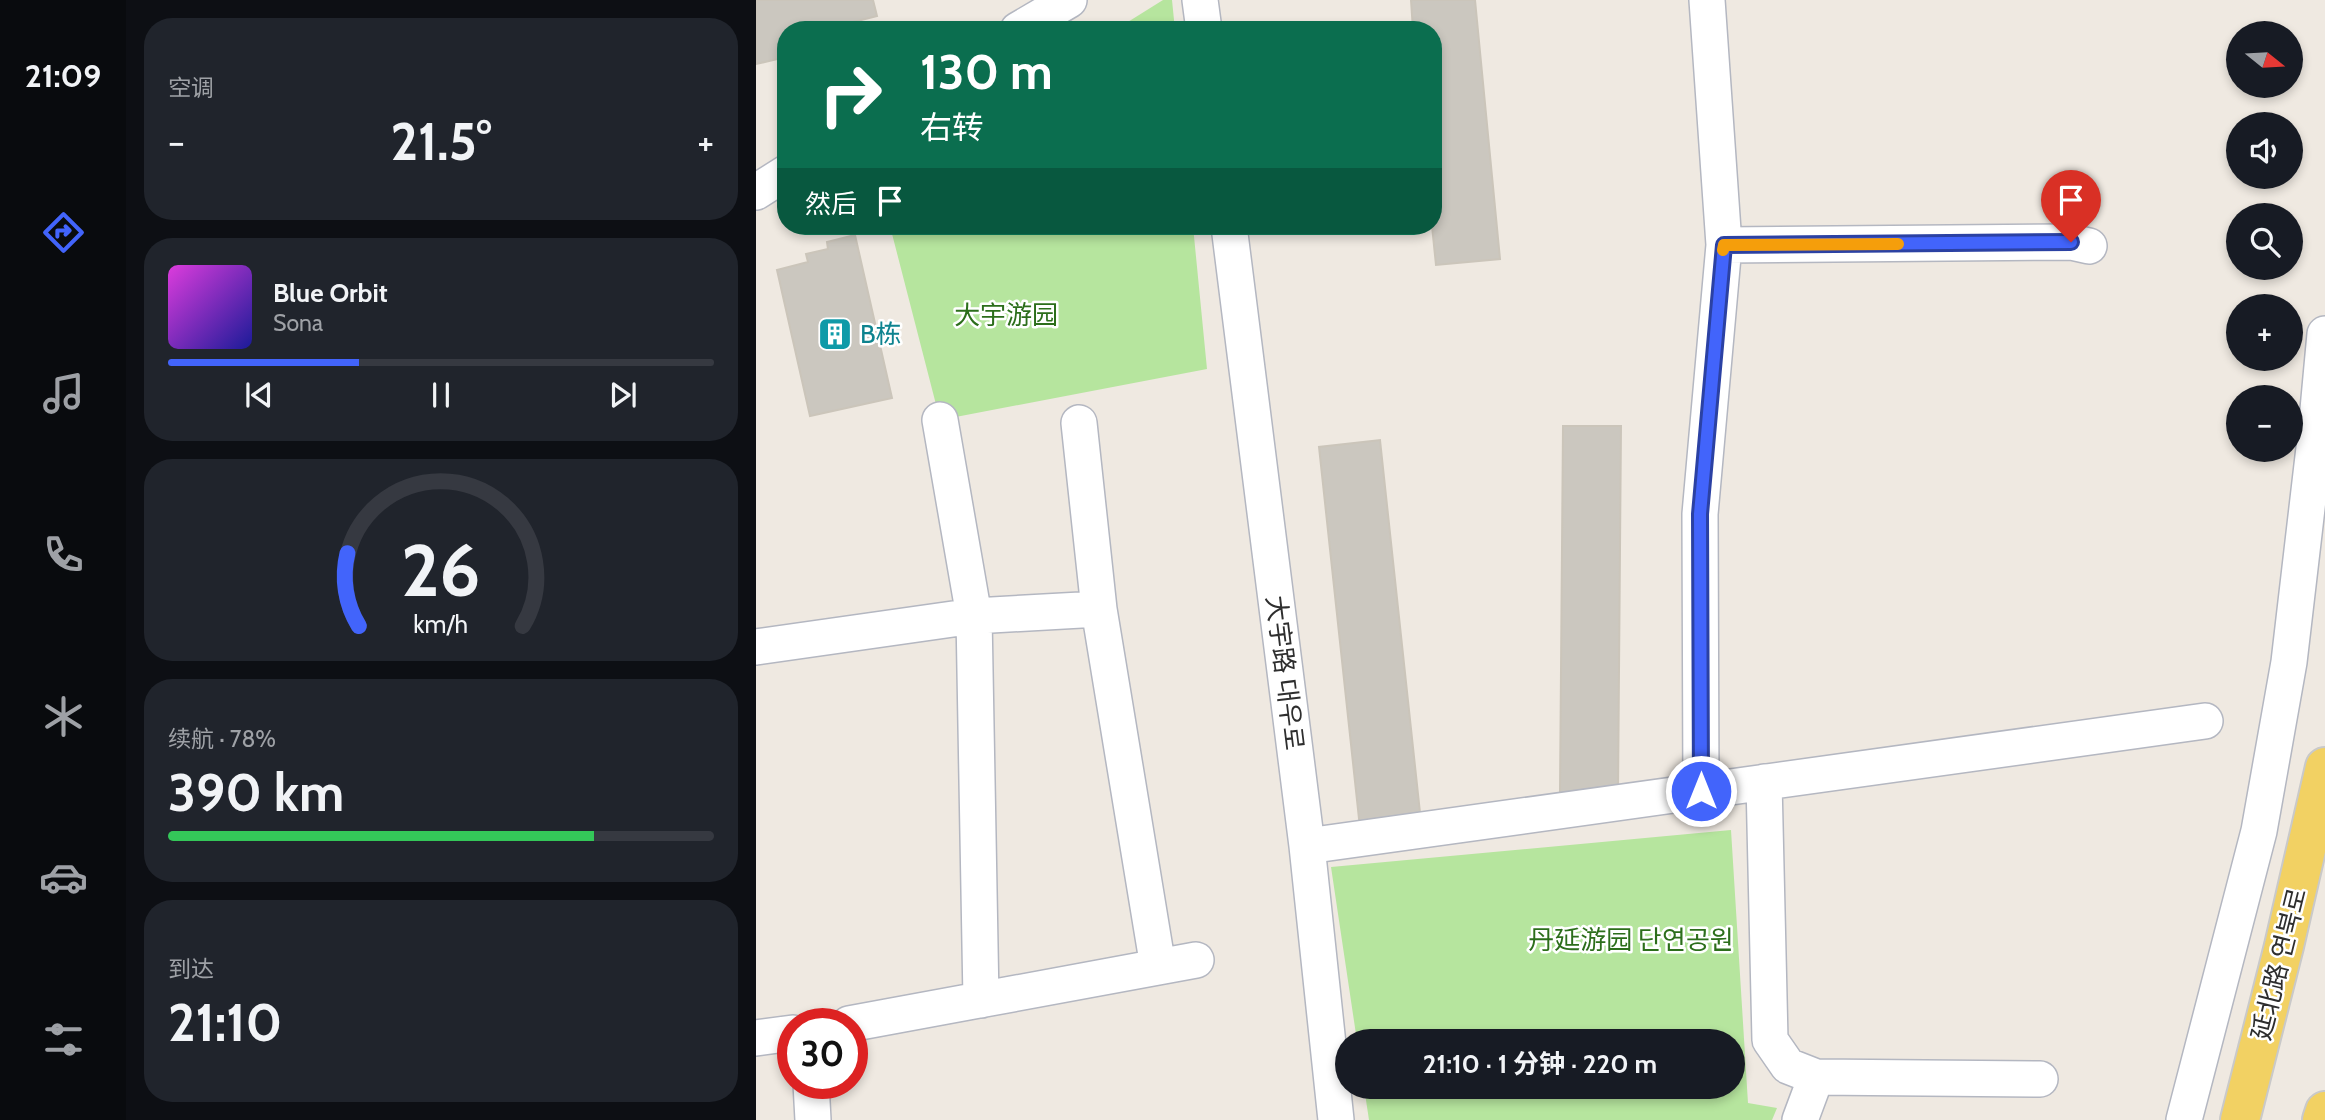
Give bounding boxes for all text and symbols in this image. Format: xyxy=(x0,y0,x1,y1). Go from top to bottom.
north arrow xyxy=(2226,21,2303,98)
map controls xyxy=(2226,21,2303,462)
text: 130 m xyxy=(920,42,1053,101)
icon: right xyxy=(805,49,896,140)
text: 21:09 xyxy=(25,56,101,95)
text: 空调 xyxy=(168,74,214,102)
text: 右转 xyxy=(920,108,984,147)
text: 21.5° xyxy=(390,110,492,173)
button: sound xyxy=(2226,112,2303,189)
text: − xyxy=(168,118,185,165)
text: + xyxy=(697,118,714,165)
pin xyxy=(2041,170,2101,242)
icon: arrive xyxy=(2052,181,2090,219)
icon: arrive xyxy=(871,182,909,220)
text: 然后 xyxy=(805,188,857,220)
button: search xyxy=(2226,203,2303,280)
icon: directions xyxy=(39,208,88,257)
text: Blue Orbit xyxy=(273,277,388,309)
button: + xyxy=(2226,294,2303,371)
park label: 大宇游园 xyxy=(954,299,1058,331)
text: Sona xyxy=(273,309,323,337)
building icon: B栋 xyxy=(816,315,854,353)
place label: B栋 xyxy=(860,318,902,350)
icon: music xyxy=(39,369,88,418)
icon: previous xyxy=(240,376,278,414)
icon: pause xyxy=(422,376,460,414)
icon: next xyxy=(604,376,642,414)
button: − xyxy=(2226,385,2303,462)
text: 26 xyxy=(401,526,481,614)
icon: phone xyxy=(39,530,88,579)
street label: 大宇路 대우로 xyxy=(1260,594,1310,752)
text: km/h xyxy=(414,609,468,639)
icon: climate xyxy=(39,692,88,741)
text: 续航 · 78% xyxy=(168,725,276,753)
position arrow xyxy=(1664,754,1738,828)
text: 390 km xyxy=(168,761,344,824)
icon: car xyxy=(39,853,88,902)
street label: 延北路 연북로 xyxy=(2245,885,2313,1043)
park label: 丹延游园 단연공원 xyxy=(1528,924,1734,956)
text: 到达 xyxy=(168,955,214,983)
text: 21:10 xyxy=(168,991,282,1054)
speed limit sign: 30 xyxy=(777,1008,868,1099)
icon: filters xyxy=(39,1015,88,1064)
text: 21:10 · 1 分钟 · 220 m xyxy=(1423,1048,1657,1080)

